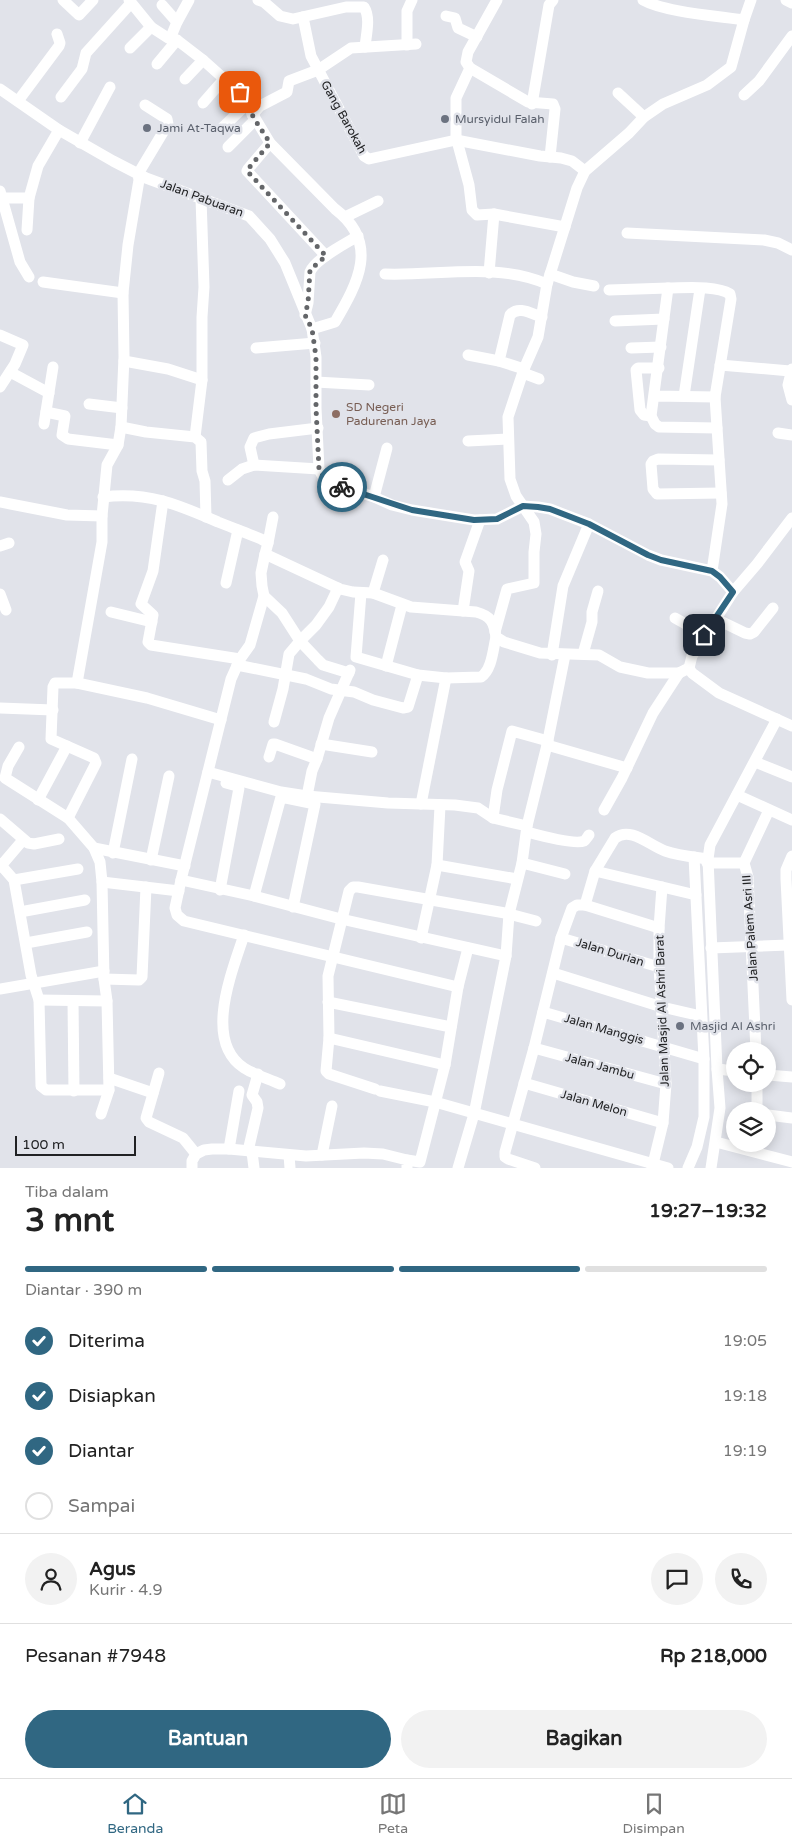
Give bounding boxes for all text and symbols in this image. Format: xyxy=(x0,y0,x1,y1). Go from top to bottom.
pin xyxy=(219,71,261,113)
icon: bag xyxy=(226,78,254,106)
street label: Gang Barokah xyxy=(318,78,370,156)
place label: Mursyidul Falah xyxy=(455,112,545,126)
marker: Mursyidul Falah xyxy=(439,113,451,125)
place label: Jami At-Taqwa xyxy=(157,121,241,135)
marker: Jami At-Taqwa xyxy=(141,122,153,134)
street label: Jalan Pabuaran xyxy=(159,176,245,220)
place label: SD Negeri Padurenan Jaya xyxy=(346,400,436,428)
marker: SD Negeri Padurenan Jaya xyxy=(330,408,342,420)
courier xyxy=(317,462,367,512)
icon: bike xyxy=(328,473,356,501)
pin xyxy=(683,614,725,656)
icon: home xyxy=(690,621,718,649)
street label: Jalan Palem Asri III xyxy=(739,874,761,982)
street label: Jalan Masjid Al Ashri Barat xyxy=(652,934,672,1087)
street label: Jalan Durian xyxy=(574,935,646,969)
street label: Jalan Manggis xyxy=(563,1011,646,1047)
place label: Masjid Al Ashri xyxy=(690,1019,775,1033)
marker: Masjid Al Ashri xyxy=(674,1020,686,1032)
map controls xyxy=(726,1042,776,1152)
button: locate xyxy=(726,1042,776,1092)
street label: Jalan Jambu xyxy=(564,1050,636,1082)
street label: Jalan Melon xyxy=(559,1087,629,1119)
button: layers xyxy=(726,1102,776,1152)
scale bar xyxy=(15,1133,136,1156)
text: 100 m xyxy=(22,1136,65,1153)
text: Tiba dalam xyxy=(25,1182,109,1202)
text: 19:27–19:32 xyxy=(649,1200,767,1222)
text: 3 mnt xyxy=(25,1202,114,1240)
text: Diantar · 390 m xyxy=(25,1280,142,1300)
icon: check xyxy=(25,1327,53,1355)
text: Diterima xyxy=(68,1330,145,1352)
text: 19:05 xyxy=(723,1331,767,1351)
icon: check xyxy=(25,1382,53,1410)
text: Disiapkan xyxy=(68,1385,156,1407)
text: 19:18 xyxy=(723,1386,767,1406)
icon: check xyxy=(25,1437,53,1465)
text: Diantar xyxy=(68,1440,134,1462)
text: 19:19 xyxy=(723,1441,767,1461)
text: Sampai xyxy=(68,1495,135,1517)
button: person xyxy=(25,1553,77,1605)
button: chat xyxy=(651,1553,703,1605)
button: phone xyxy=(715,1553,767,1605)
text: Agus xyxy=(89,1558,136,1580)
text: Kurir · 4.9 xyxy=(89,1580,162,1600)
text: Pesanan #7948 xyxy=(25,1645,166,1667)
text: Rp 218,000 xyxy=(660,1645,767,1667)
button: Bantuan xyxy=(25,1710,391,1768)
button: Bagikan xyxy=(401,1710,767,1768)
tab: Beranda xyxy=(107,1790,163,1837)
tab: Peta xyxy=(378,1790,408,1837)
tab: Disimpan xyxy=(623,1790,685,1837)

